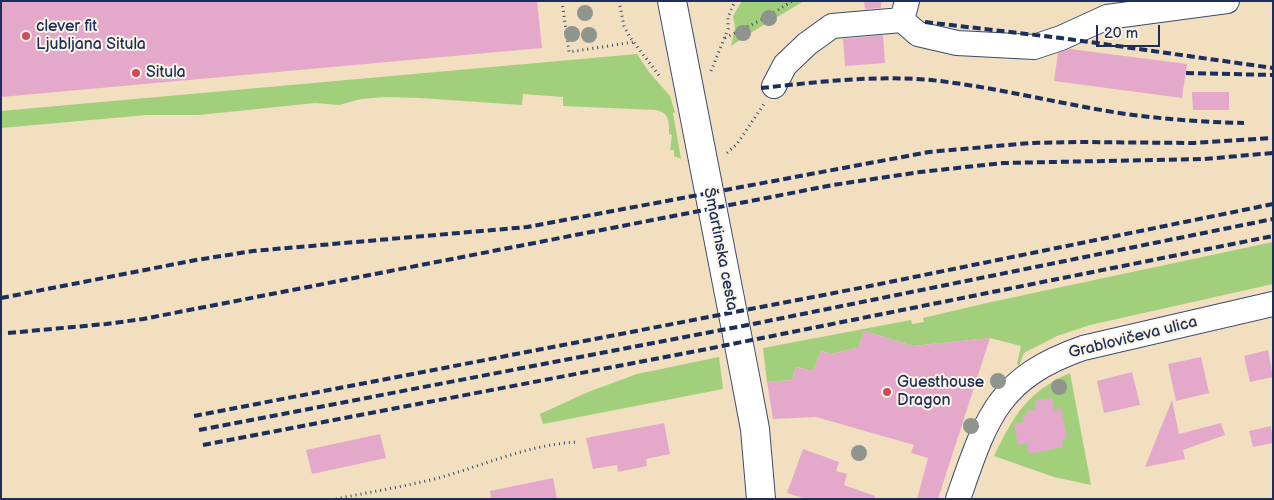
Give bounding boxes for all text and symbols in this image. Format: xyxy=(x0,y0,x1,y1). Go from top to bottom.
scale bar xyxy=(1099,15,1163,47)
place label: clever fit Ljubljana Situla xyxy=(36,17,146,55)
text: 20 m xyxy=(1104,24,1138,43)
marker: clever fit Ljubljana Situla xyxy=(20,30,32,42)
place label: Situla xyxy=(146,63,186,83)
marker: Situla xyxy=(130,67,142,79)
street label: Šmartinska cesta xyxy=(699,186,741,312)
street label: Grablovičeva ulica xyxy=(1067,313,1199,363)
place label: Guesthouse Dragon xyxy=(897,373,984,411)
marker: Guesthouse Dragon xyxy=(881,386,893,398)

